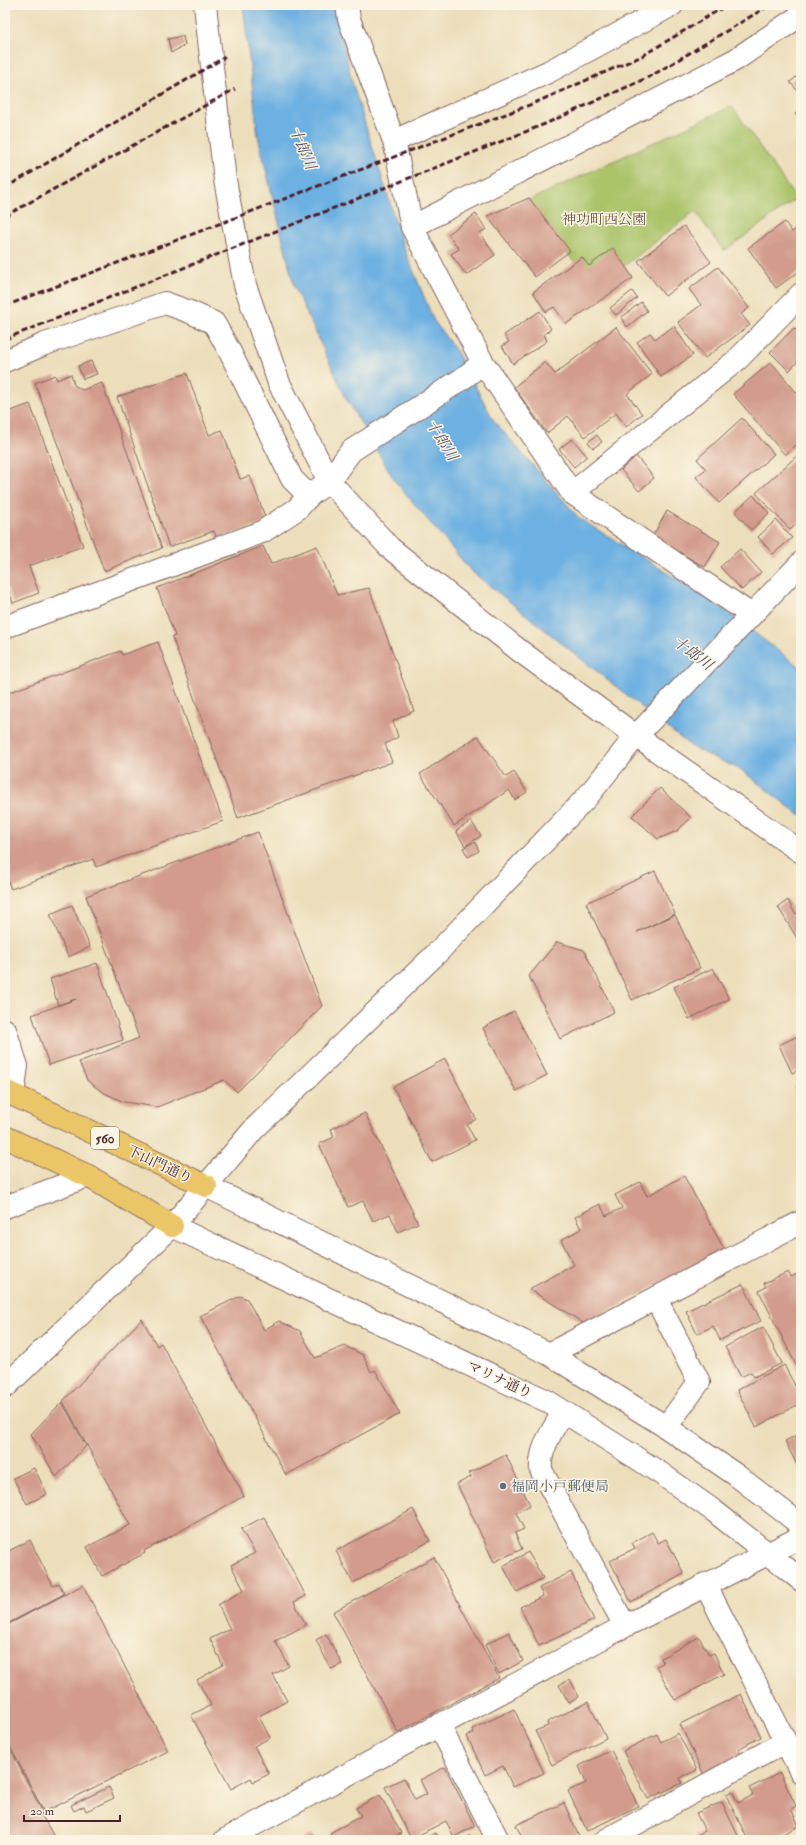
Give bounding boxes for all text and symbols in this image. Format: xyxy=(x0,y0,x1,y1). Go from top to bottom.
water label: 十郎川 xyxy=(285,124,321,174)
park label: 神功町西公園 xyxy=(562,211,646,228)
water label: 十郎川 xyxy=(422,416,463,466)
water label: 十郎川 xyxy=(669,632,718,676)
road number: 560 xyxy=(91,1127,119,1149)
street label: 下山門通り xyxy=(124,1142,195,1187)
street label: マリナ通り xyxy=(465,1357,535,1402)
place label: 福岡小戸郵便局 xyxy=(511,1478,609,1495)
marker: 福岡小戸郵便局 xyxy=(498,1481,508,1491)
scale bar xyxy=(24,1797,120,1823)
text: 20 m xyxy=(30,1804,55,1819)

